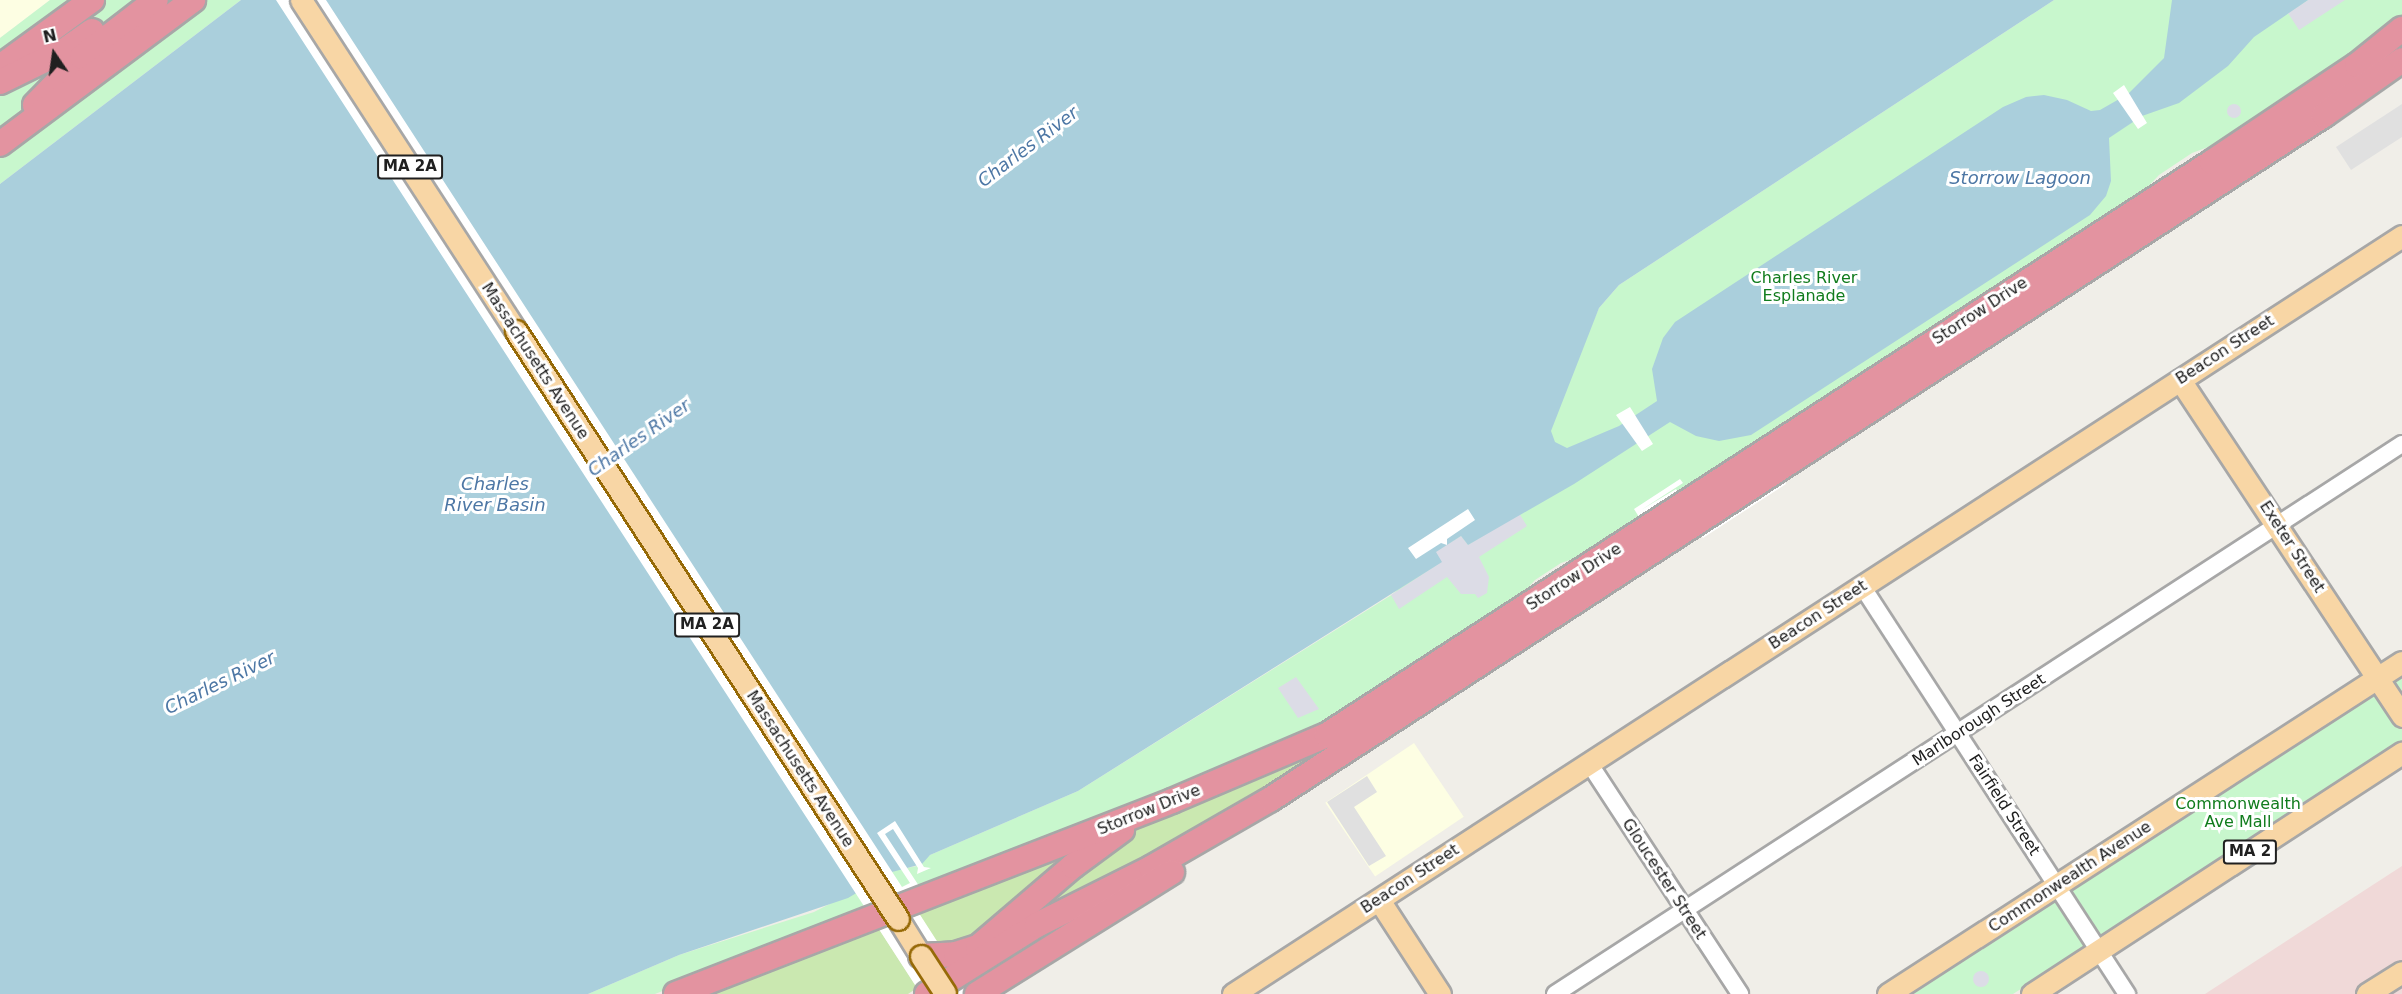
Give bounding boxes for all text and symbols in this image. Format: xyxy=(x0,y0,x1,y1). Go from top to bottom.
north arrow xyxy=(24,24,84,84)
text: N xyxy=(41,25,58,47)
water label: Charles River xyxy=(973,102,1083,192)
road number: MA 2A xyxy=(377,155,443,179)
water label: Storrow Lagoon xyxy=(1949,167,2091,189)
park label: Charles River Esplanade xyxy=(1751,268,1857,306)
street label: Storrow Drive xyxy=(1929,273,2031,349)
street label: Massachusetts Avenue xyxy=(477,279,593,443)
street label: Beacon Street xyxy=(2172,311,2278,389)
water label: Charles River xyxy=(584,395,694,481)
water label: Charles River Basin xyxy=(444,474,546,516)
street label: Exeter Street xyxy=(2255,498,2329,596)
street label: Storrow Drive xyxy=(1523,539,1625,615)
street label: Beacon Street xyxy=(1765,576,1871,654)
road number: MA 2A xyxy=(674,613,740,637)
water label: Charles River xyxy=(161,647,279,719)
street label: Marlborough Street xyxy=(1909,670,2049,770)
street label: Massachusetts Avenue xyxy=(742,687,858,851)
street label: Fairfield Street xyxy=(1964,751,2044,859)
street label: Storrow Drive xyxy=(1095,781,1203,839)
park label: Commonwealth Ave Mall xyxy=(2175,794,2301,832)
street label: Gloucester Street xyxy=(1618,815,1710,943)
street label: Commonwealth Avenue xyxy=(1985,817,2155,937)
street label: Beacon Street xyxy=(1357,840,1463,918)
road number: MA 2 xyxy=(2222,840,2278,864)

